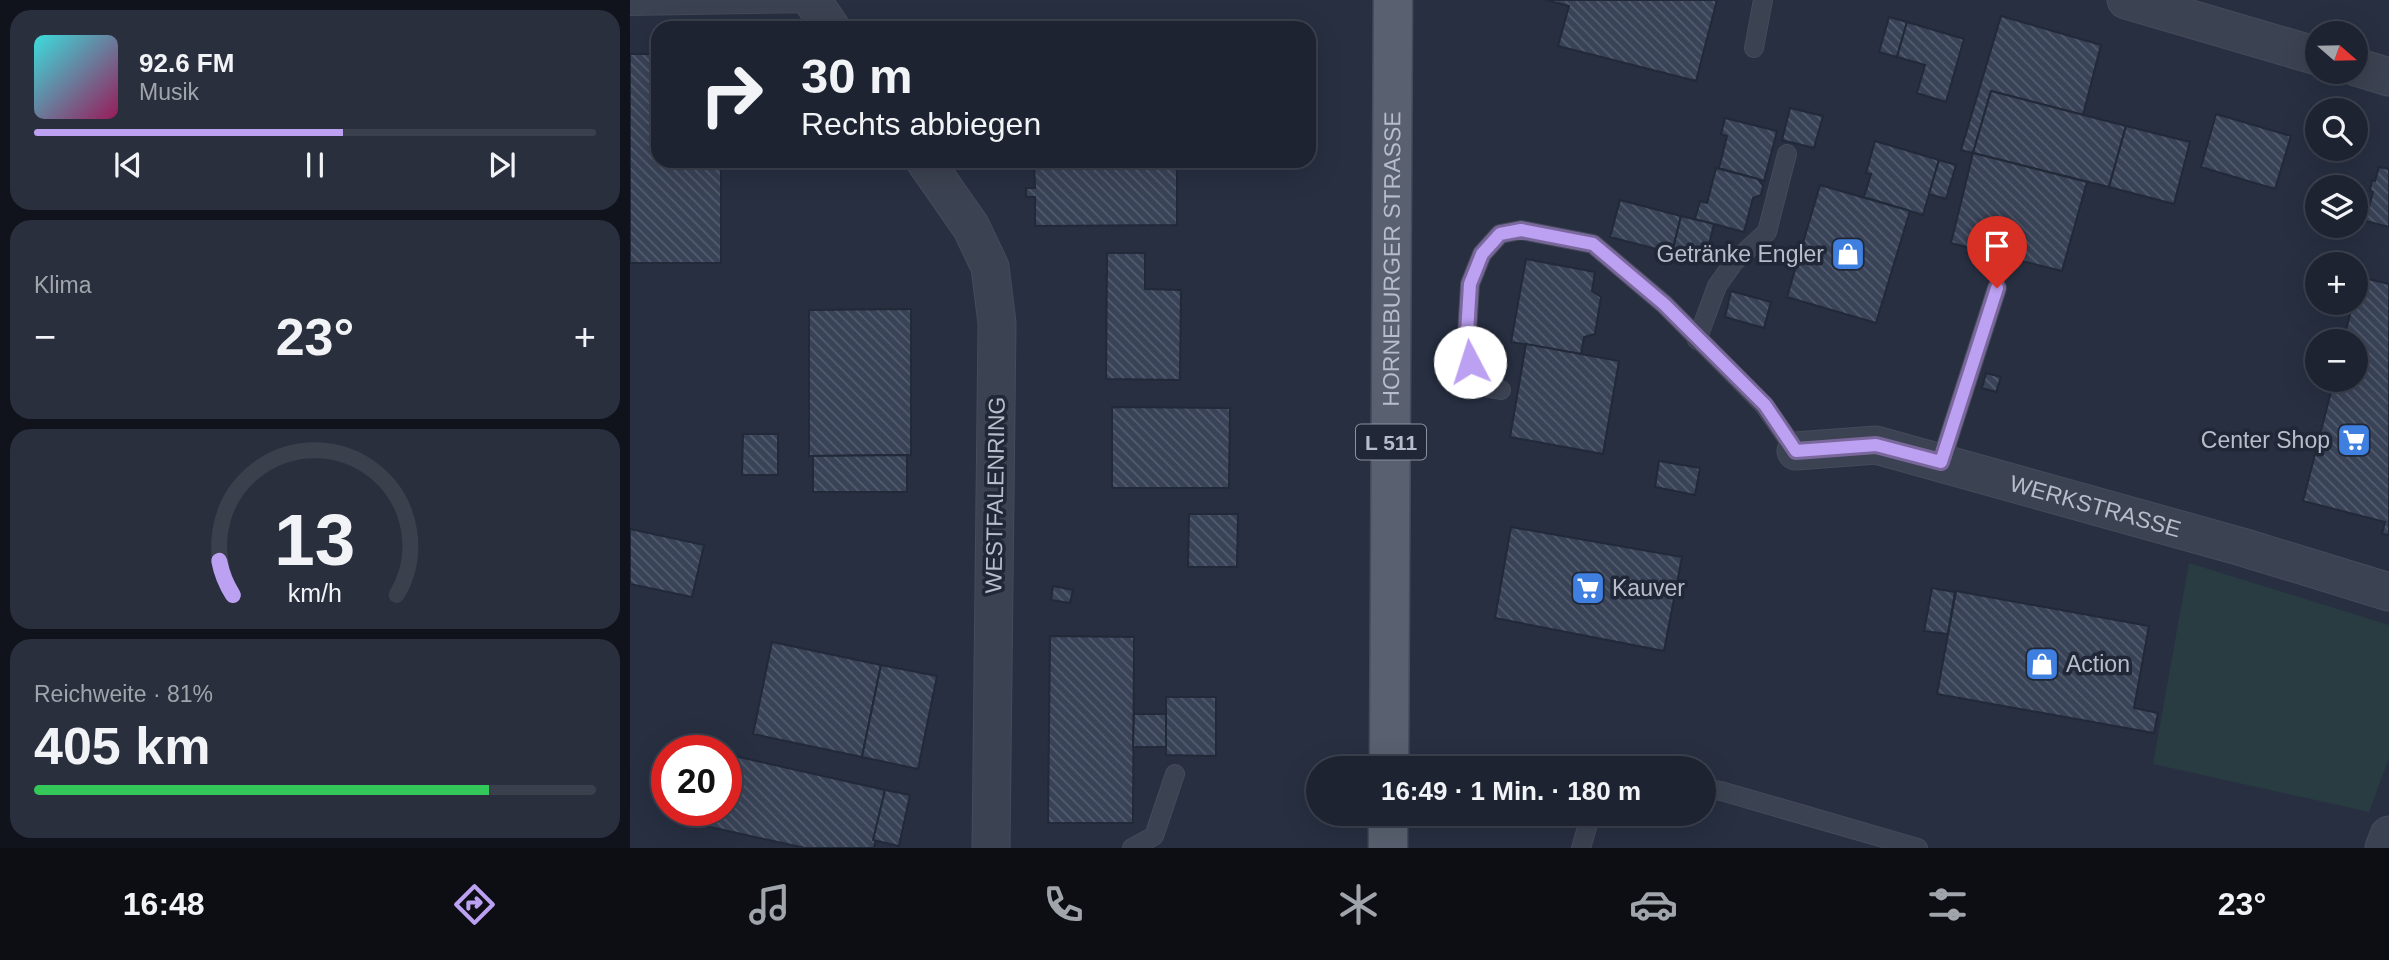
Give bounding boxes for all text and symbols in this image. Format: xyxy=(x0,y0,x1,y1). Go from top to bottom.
north arrow xyxy=(2305,21,2368,84)
map controls xyxy=(2305,21,2368,392)
text: 92.6 FM xyxy=(139,48,234,78)
icon: right xyxy=(686,49,777,140)
text: 30 m xyxy=(801,49,913,103)
text: Musik xyxy=(139,79,199,105)
button: search xyxy=(2305,98,2368,161)
text: Rechts abbiegen xyxy=(801,106,1041,142)
street label: HORNEBURGER STRASSE xyxy=(1378,111,1405,407)
icon: previous xyxy=(109,146,147,184)
icon: pause xyxy=(296,146,334,184)
icon: next xyxy=(483,146,521,184)
button: layers xyxy=(2305,175,2368,238)
pin xyxy=(1967,216,2027,288)
icon: arrive xyxy=(1978,227,2016,265)
shop icon: Getränke Engler xyxy=(1829,235,1867,273)
place label: Getränke Engler xyxy=(1657,241,1824,267)
button: + xyxy=(2305,252,2368,315)
text: Klima xyxy=(34,272,92,298)
text: 23° xyxy=(276,308,354,366)
text: − xyxy=(34,316,56,358)
text: + xyxy=(574,316,596,358)
position arrow xyxy=(1433,325,1507,399)
button: − xyxy=(2305,329,2368,392)
street label: WESTFALENRING xyxy=(980,396,1010,594)
supermarket icon: Center Shop xyxy=(2335,421,2373,459)
road number: L 511 xyxy=(1356,424,1426,460)
place label: Center Shop xyxy=(2201,427,2330,453)
street label: WERKSTRASSE xyxy=(2007,470,2184,542)
text: 13 xyxy=(275,499,355,580)
supermarket icon: Kauver xyxy=(1569,569,1607,607)
place label: Kauver xyxy=(1612,575,1685,601)
text: km/h xyxy=(288,579,342,607)
shop icon: Action xyxy=(2023,645,2061,683)
place label: Action xyxy=(2066,651,2130,677)
text: Reichweite · 81% xyxy=(34,681,213,707)
text: 405 km xyxy=(34,717,210,775)
speed limit sign: 20 xyxy=(651,735,742,826)
text: 16:49 · 1 Min. · 180 m xyxy=(1381,776,1641,806)
icon: directions xyxy=(450,880,499,929)
icon: music xyxy=(745,880,794,929)
icon: phone xyxy=(1039,880,1088,929)
icon: climate xyxy=(1334,880,1383,929)
icon: car xyxy=(1629,880,1678,929)
icon: filters xyxy=(1923,880,1972,929)
text: 16:48 xyxy=(123,886,205,922)
text: 23° xyxy=(2218,886,2266,922)

